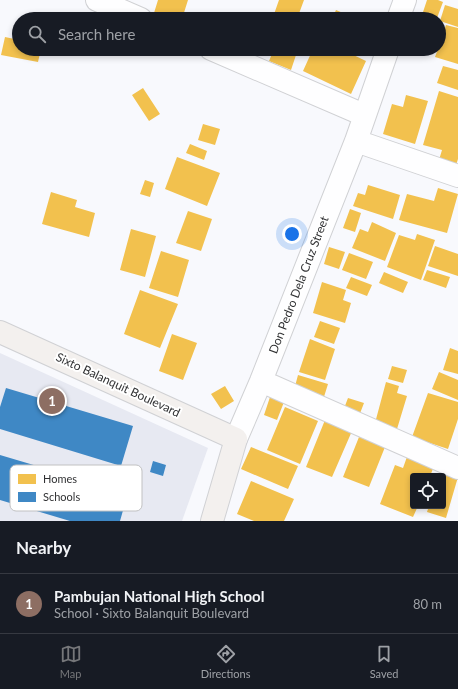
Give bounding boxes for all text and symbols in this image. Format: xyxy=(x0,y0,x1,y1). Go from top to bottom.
search box xyxy=(12,12,446,56)
icon: search xyxy=(26,23,48,45)
text: Search here xyxy=(58,25,135,43)
street label: Don Pedro Dela Cruz Street xyxy=(265,213,332,356)
your location xyxy=(282,224,302,244)
street label: Sixto Balanquit Boulevard xyxy=(54,349,183,420)
pin: 1 xyxy=(39,386,65,416)
legend xyxy=(10,465,142,511)
text: Homes xyxy=(43,472,77,485)
map controls xyxy=(410,473,446,509)
button: locate xyxy=(410,473,446,509)
text: Schools xyxy=(43,490,80,503)
text: Nearby xyxy=(16,537,71,558)
text: Pambujan National High School xyxy=(54,587,264,605)
text: 1 xyxy=(25,596,33,612)
text: 80 m xyxy=(413,596,442,612)
text: School · Sixto Balanquit Boulevard xyxy=(54,605,249,621)
tab: Map xyxy=(60,643,82,680)
tab: Directions xyxy=(201,643,250,680)
tab: Saved xyxy=(370,643,398,680)

